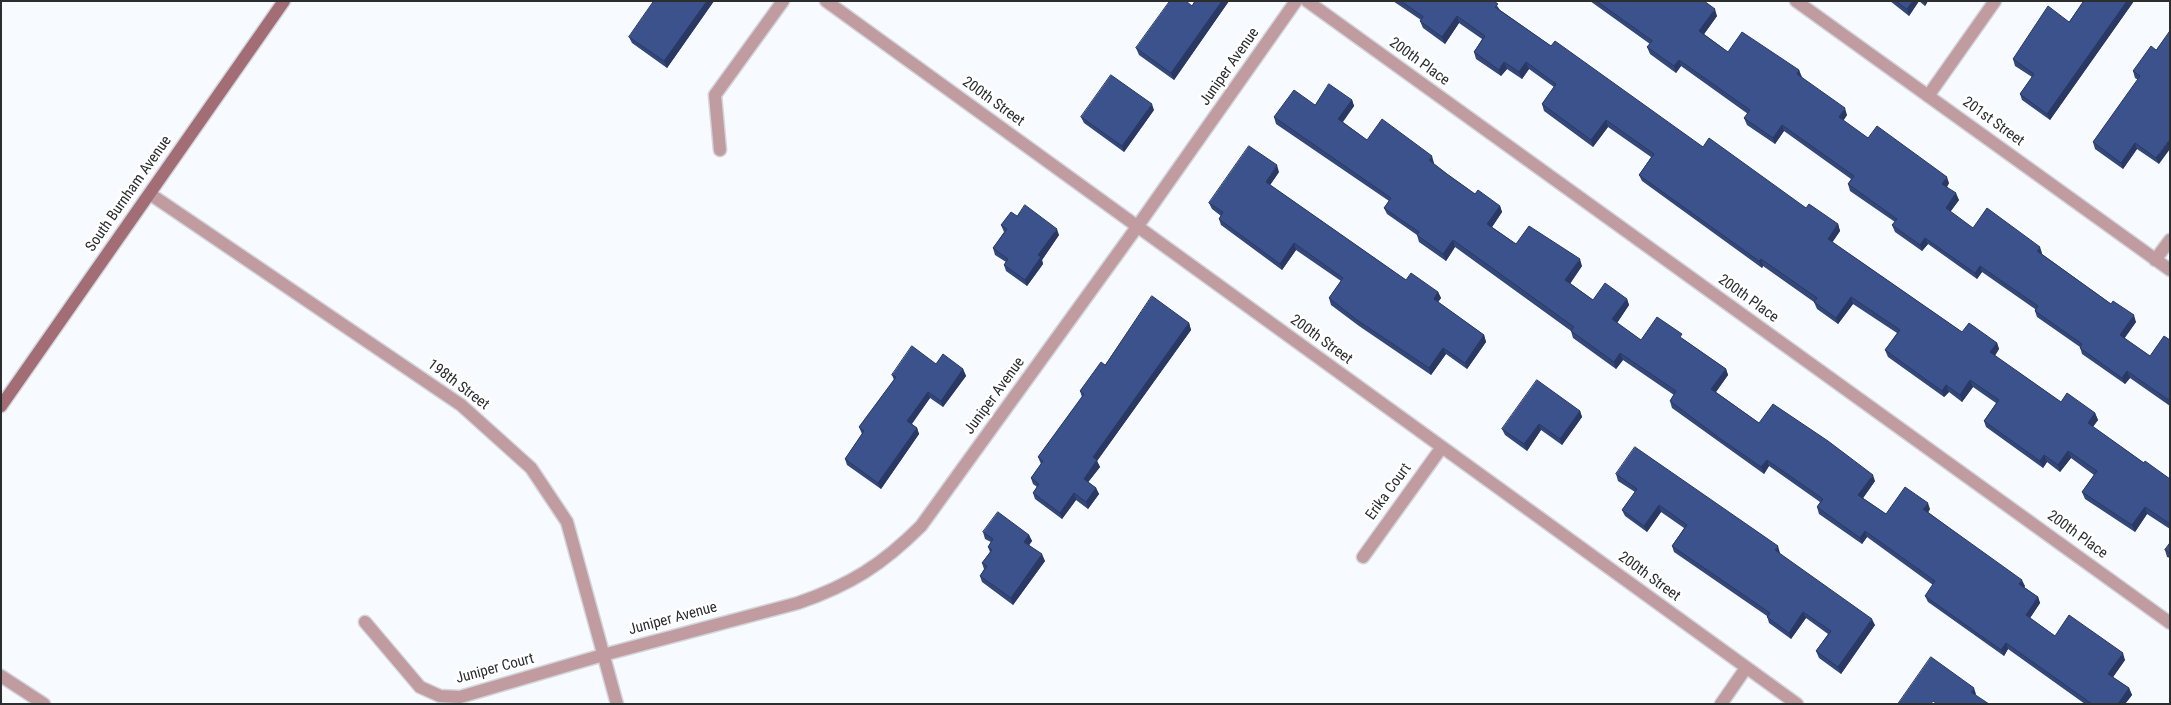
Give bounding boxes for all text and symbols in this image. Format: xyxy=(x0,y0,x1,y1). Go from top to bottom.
street label: Juniper Avenue xyxy=(1197,25,1263,109)
street label: 200th Place xyxy=(1385,34,1453,90)
street label: 200th Street xyxy=(958,73,1028,131)
street label: 201st Street xyxy=(1959,94,2027,150)
street label: South Burnham Avenue xyxy=(82,133,176,255)
street label: 200th Place xyxy=(1714,271,1782,327)
street label: 200th Street xyxy=(1286,311,1356,369)
street label: Juniper Avenue xyxy=(961,354,1029,438)
street label: 198th Street xyxy=(424,356,492,414)
street label: Erika Court xyxy=(1362,460,1416,524)
street label: 200th Place xyxy=(2043,507,2111,563)
street label: 200th Street xyxy=(1614,548,1684,606)
street label: Juniper Avenue xyxy=(627,599,719,639)
street label: Juniper Court xyxy=(454,650,536,688)

